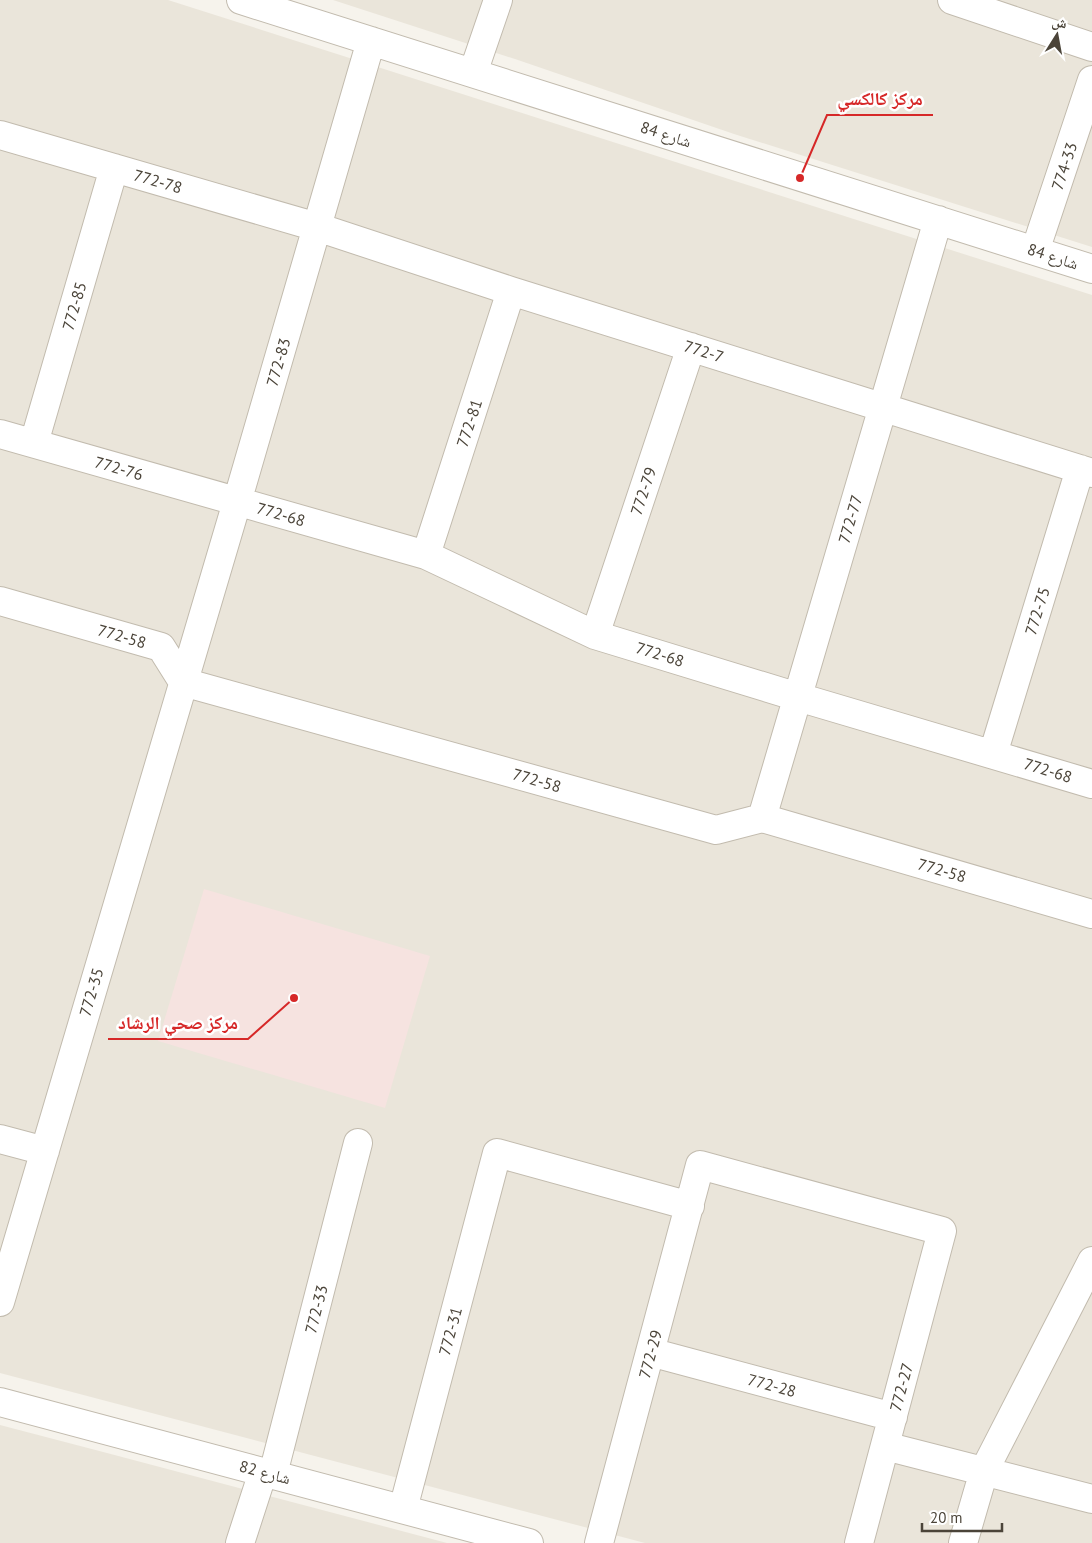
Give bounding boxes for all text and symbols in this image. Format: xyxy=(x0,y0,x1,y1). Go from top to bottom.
north arrow xyxy=(1032,10,1082,60)
text: ش xyxy=(1050,12,1069,33)
callout: مركز كالكسي xyxy=(827,82,933,115)
text: مركز كالكسي xyxy=(837,87,923,113)
street label: شارع 84 xyxy=(638,116,694,153)
street label: 774-33 xyxy=(1047,139,1081,193)
street label: 772-78 xyxy=(132,165,184,197)
street label: شارع 84 xyxy=(1025,238,1081,275)
street label: 772-85 xyxy=(58,280,90,332)
street label: 772-7 xyxy=(682,335,726,367)
street label: 772-83 xyxy=(262,336,294,388)
street label: 772-81 xyxy=(452,396,486,450)
street label: 772-76 xyxy=(93,452,145,484)
street label: 772-79 xyxy=(626,464,660,518)
street label: 772-77 xyxy=(834,493,866,545)
street label: 772-68 xyxy=(255,498,307,530)
street label: 772-75 xyxy=(1020,584,1054,638)
street label: 772-58 xyxy=(96,620,148,652)
street label: 772-68 xyxy=(633,637,687,671)
street label: 772-68 xyxy=(1021,753,1075,787)
street label: 772-58 xyxy=(511,764,563,796)
street label: 772-58 xyxy=(916,854,968,886)
street label: 772-35 xyxy=(75,966,107,1018)
callout: مركز صحي الرشاد xyxy=(108,1006,248,1039)
text: مركز صحي الرشاد xyxy=(118,1011,238,1037)
street label: 772-33 xyxy=(300,1283,332,1335)
street label: 772-31 xyxy=(434,1305,466,1357)
street label: 772-29 xyxy=(634,1328,666,1380)
street label: 772-27 xyxy=(885,1361,917,1413)
street label: 772-28 xyxy=(746,1369,798,1401)
street label: شارع 82 xyxy=(237,1456,293,1489)
scale bar xyxy=(922,1500,1002,1532)
text: 20 m xyxy=(930,1508,963,1527)

